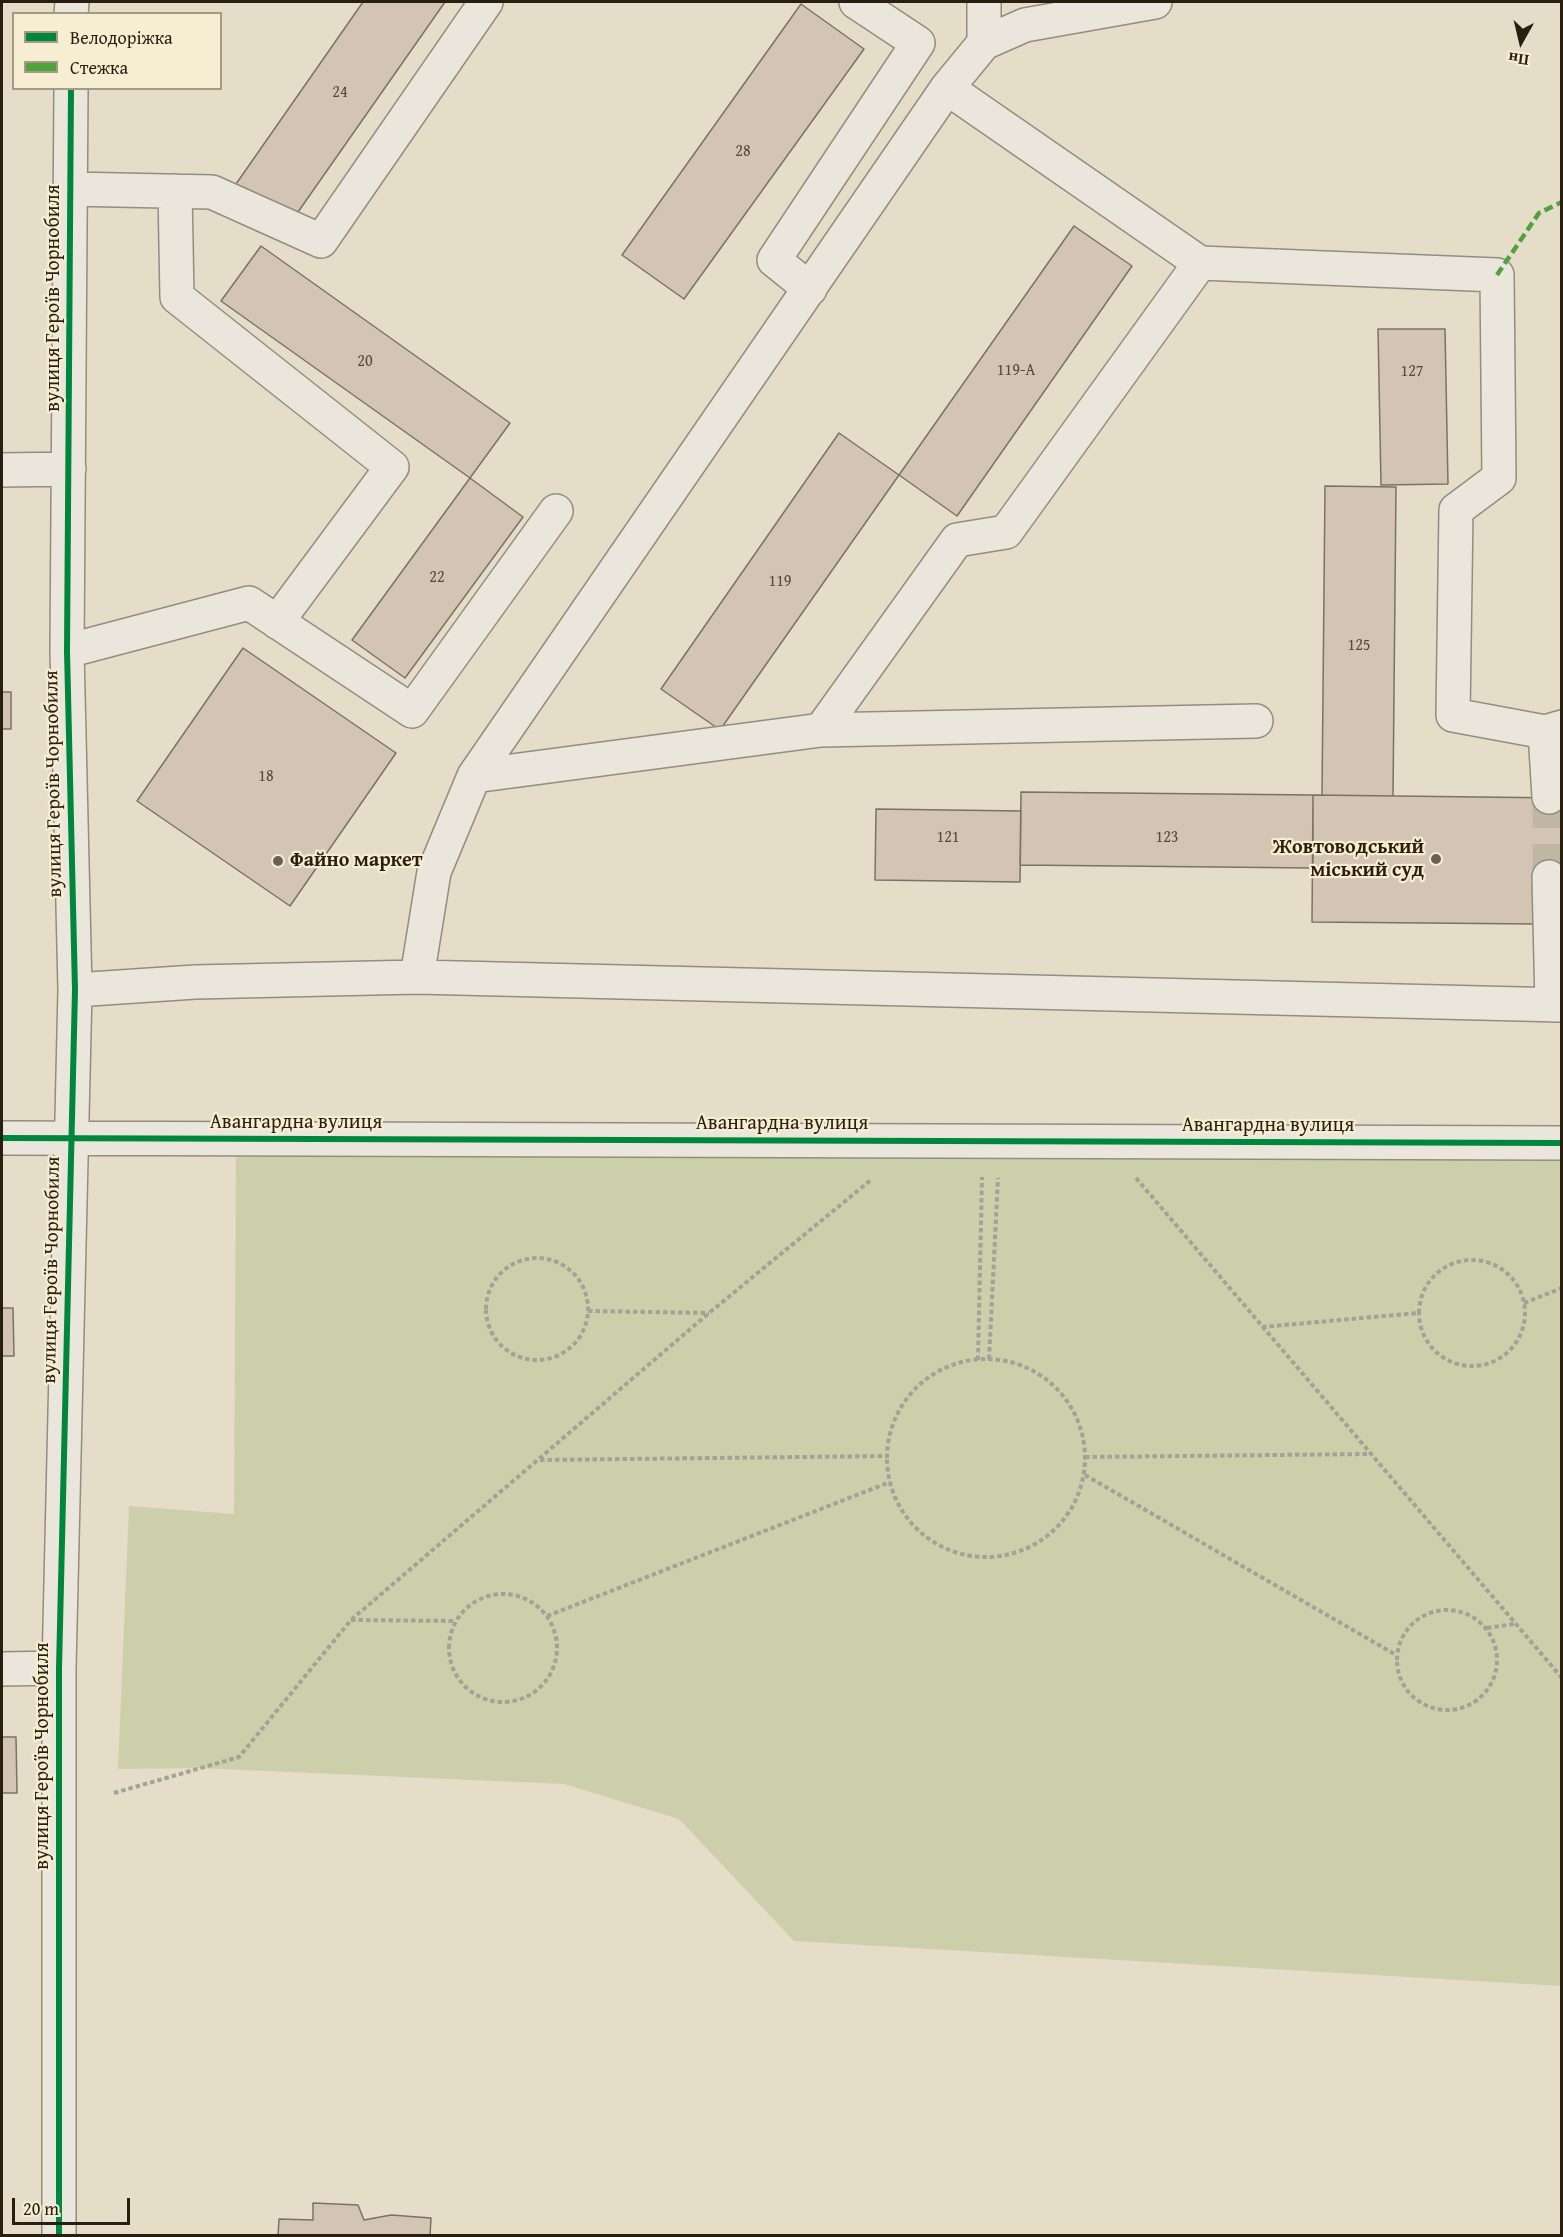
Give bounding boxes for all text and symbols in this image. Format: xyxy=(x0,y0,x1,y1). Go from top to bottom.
legend xyxy=(12,12,222,90)
north arrow xyxy=(1491,12,1551,72)
text: Велодоріжка xyxy=(70,24,173,51)
text: Пн xyxy=(1507,47,1530,73)
text: Стежка xyxy=(70,54,128,81)
house number: 24 xyxy=(332,83,348,103)
house number: 28 xyxy=(735,142,751,162)
street label: вулиця Героїв Чорнобиля xyxy=(42,184,66,412)
house number: 20 xyxy=(357,352,373,372)
house number: 119-А xyxy=(997,361,1035,381)
house number: 127 xyxy=(1400,362,1424,382)
house number: 22 xyxy=(429,568,445,588)
house number: 119 xyxy=(768,572,792,592)
house number: 125 xyxy=(1347,636,1371,656)
street label: вулиця Героїв Чорнобиля xyxy=(40,670,68,898)
house number: 18 xyxy=(258,767,274,787)
house number: 121 xyxy=(936,828,960,848)
house number: 123 xyxy=(1155,828,1179,848)
place label: Жовтоводський міський суд xyxy=(1273,836,1424,883)
place label: Файно маркет xyxy=(290,849,423,873)
marker: Жовтоводський міський суд xyxy=(1429,852,1443,866)
marker: Файно маркет xyxy=(271,854,285,868)
street label: Авангардна вулиця xyxy=(210,1111,382,1135)
street label: Авангардна вулиця xyxy=(696,1112,868,1136)
street label: Авангардна вулиця xyxy=(1182,1114,1354,1138)
street label: вулиця Героїв Чорнобиля xyxy=(38,1156,66,1384)
street label: вулиця Героїв Чорнобиля xyxy=(31,1642,55,1870)
scale bar xyxy=(15,2186,134,2224)
text: 20 m xyxy=(23,2195,59,2222)

